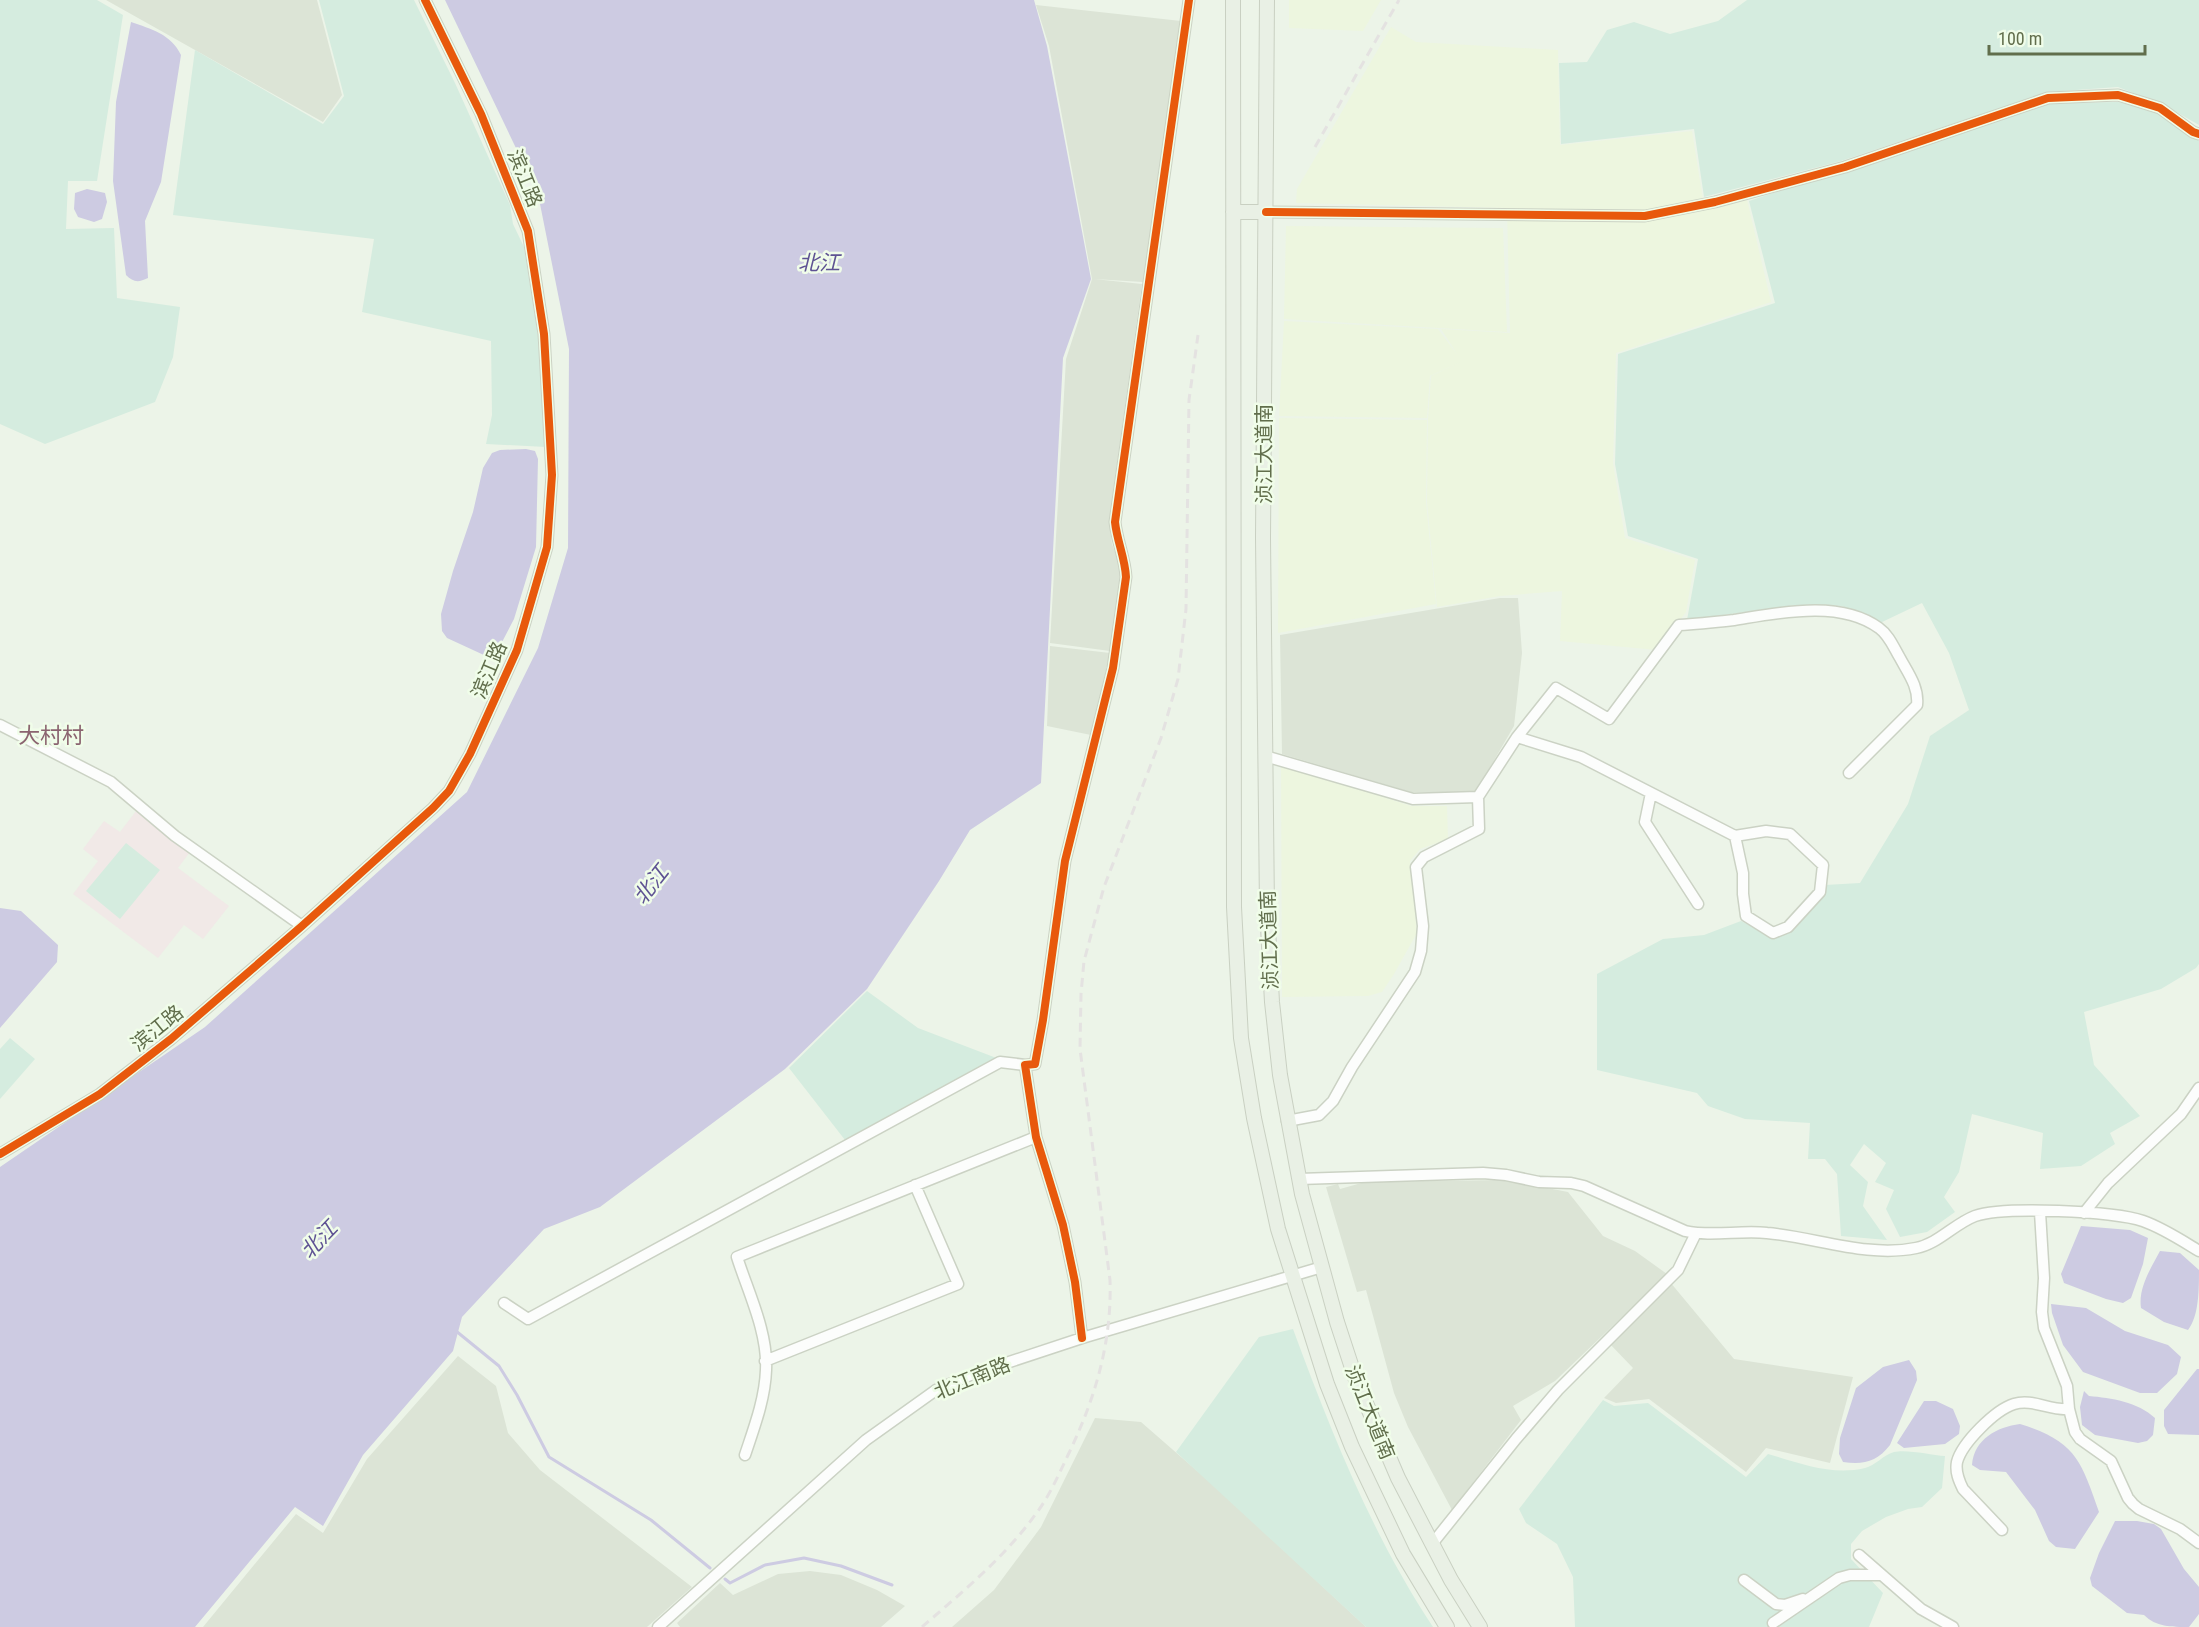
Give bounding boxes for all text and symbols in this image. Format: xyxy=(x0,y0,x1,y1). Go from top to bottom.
scale bar xyxy=(1989,18,2145,56)
text: 100 m xyxy=(1998,28,2042,49)
street label: 滨江路 xyxy=(503,146,547,210)
water label: 北江 xyxy=(798,251,842,275)
street label: 浈江大道南 xyxy=(1252,404,1276,504)
street label: 滨江路 xyxy=(466,638,512,702)
district label: 大村村 xyxy=(18,723,84,748)
water label: 北江 xyxy=(629,859,675,909)
street label: 浈江大道南 xyxy=(1255,890,1283,990)
street label: 滨江路 xyxy=(126,1000,188,1056)
water label: 北江 xyxy=(296,1215,344,1263)
street label: 北江南路 xyxy=(930,1352,1014,1404)
street label: 浈江大道南 xyxy=(1340,1361,1400,1463)

